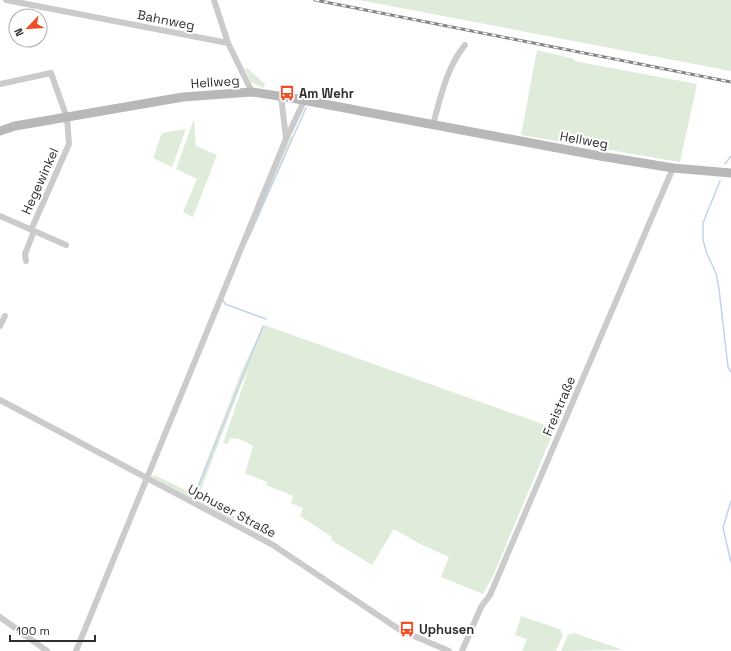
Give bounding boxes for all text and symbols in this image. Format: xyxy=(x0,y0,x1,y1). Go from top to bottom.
street label: Bahnweg xyxy=(136,6,196,34)
north arrow xyxy=(8,8,48,48)
text: N xyxy=(11,26,27,39)
street label: Hellweg xyxy=(190,72,240,92)
bus stop icon: Am Wehr xyxy=(278,84,296,102)
place label: Am Wehr xyxy=(299,85,354,102)
street label: Hellweg xyxy=(558,127,610,153)
street label: Hegewinkel xyxy=(18,145,62,217)
street label: Freistraße xyxy=(539,374,579,438)
street label: Uphuser Straße xyxy=(185,481,279,541)
scale bar xyxy=(10,617,95,643)
bus stop icon: Uphusen xyxy=(398,620,416,638)
place label: Uphusen xyxy=(419,621,474,638)
text: 100 m xyxy=(16,623,50,639)

